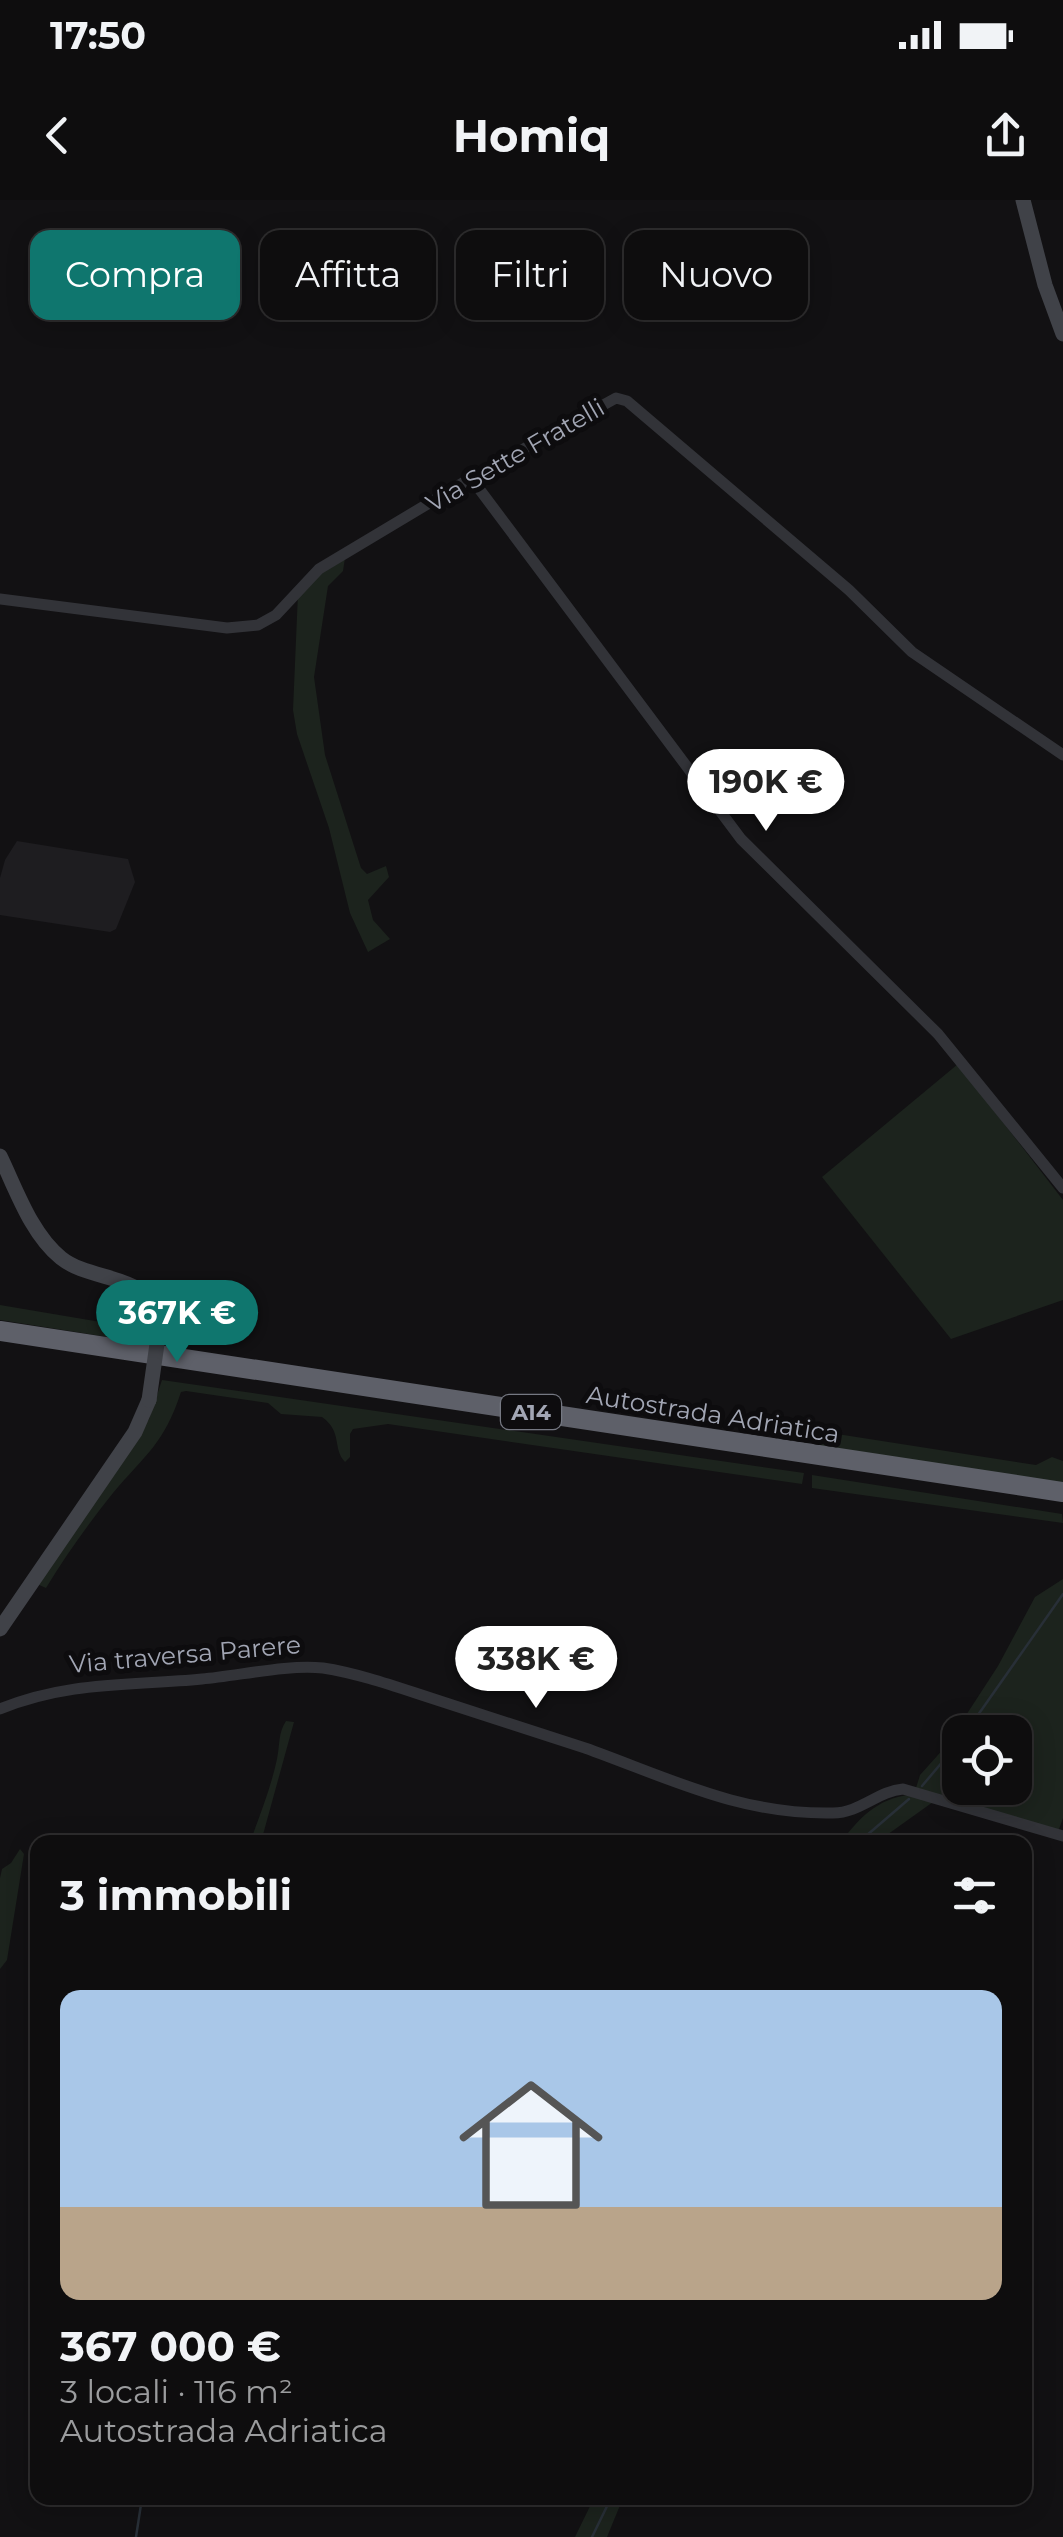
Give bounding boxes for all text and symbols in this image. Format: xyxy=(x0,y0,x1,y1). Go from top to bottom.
text: 17:50 xyxy=(50,12,146,59)
icon: back xyxy=(30,108,85,163)
text: Homiq xyxy=(453,108,610,163)
icon: share xyxy=(978,108,1033,163)
chip: Compra xyxy=(30,230,240,320)
chip: Affitta xyxy=(260,230,436,320)
chip: Filtri xyxy=(456,230,604,320)
chip: Nuovo xyxy=(624,230,808,320)
street label: Via Sette Fratelli xyxy=(420,392,610,518)
pin: 190K € xyxy=(685,749,847,834)
text: 190K € xyxy=(709,762,823,801)
pin: 367K € xyxy=(96,1280,258,1365)
text: 367K € xyxy=(118,1293,236,1332)
street label: Autostrada Adriatica xyxy=(584,1379,842,1449)
road number: A14 xyxy=(501,1395,561,1429)
pin: 338K € xyxy=(455,1626,617,1711)
street label: Via traversa Parere xyxy=(68,1629,302,1679)
text: 338K € xyxy=(477,1639,595,1678)
map controls xyxy=(942,1715,1032,1805)
button: locate xyxy=(942,1715,1032,1805)
icon: filters xyxy=(947,1868,1002,1923)
text: 3 immobili xyxy=(60,1869,292,1921)
icon: home xyxy=(441,2055,621,2235)
text: 367 000 € xyxy=(60,2320,281,2372)
text: 3 locali · 116 m² xyxy=(60,2372,293,2411)
text: Autostrada Adriatica xyxy=(60,2411,388,2450)

